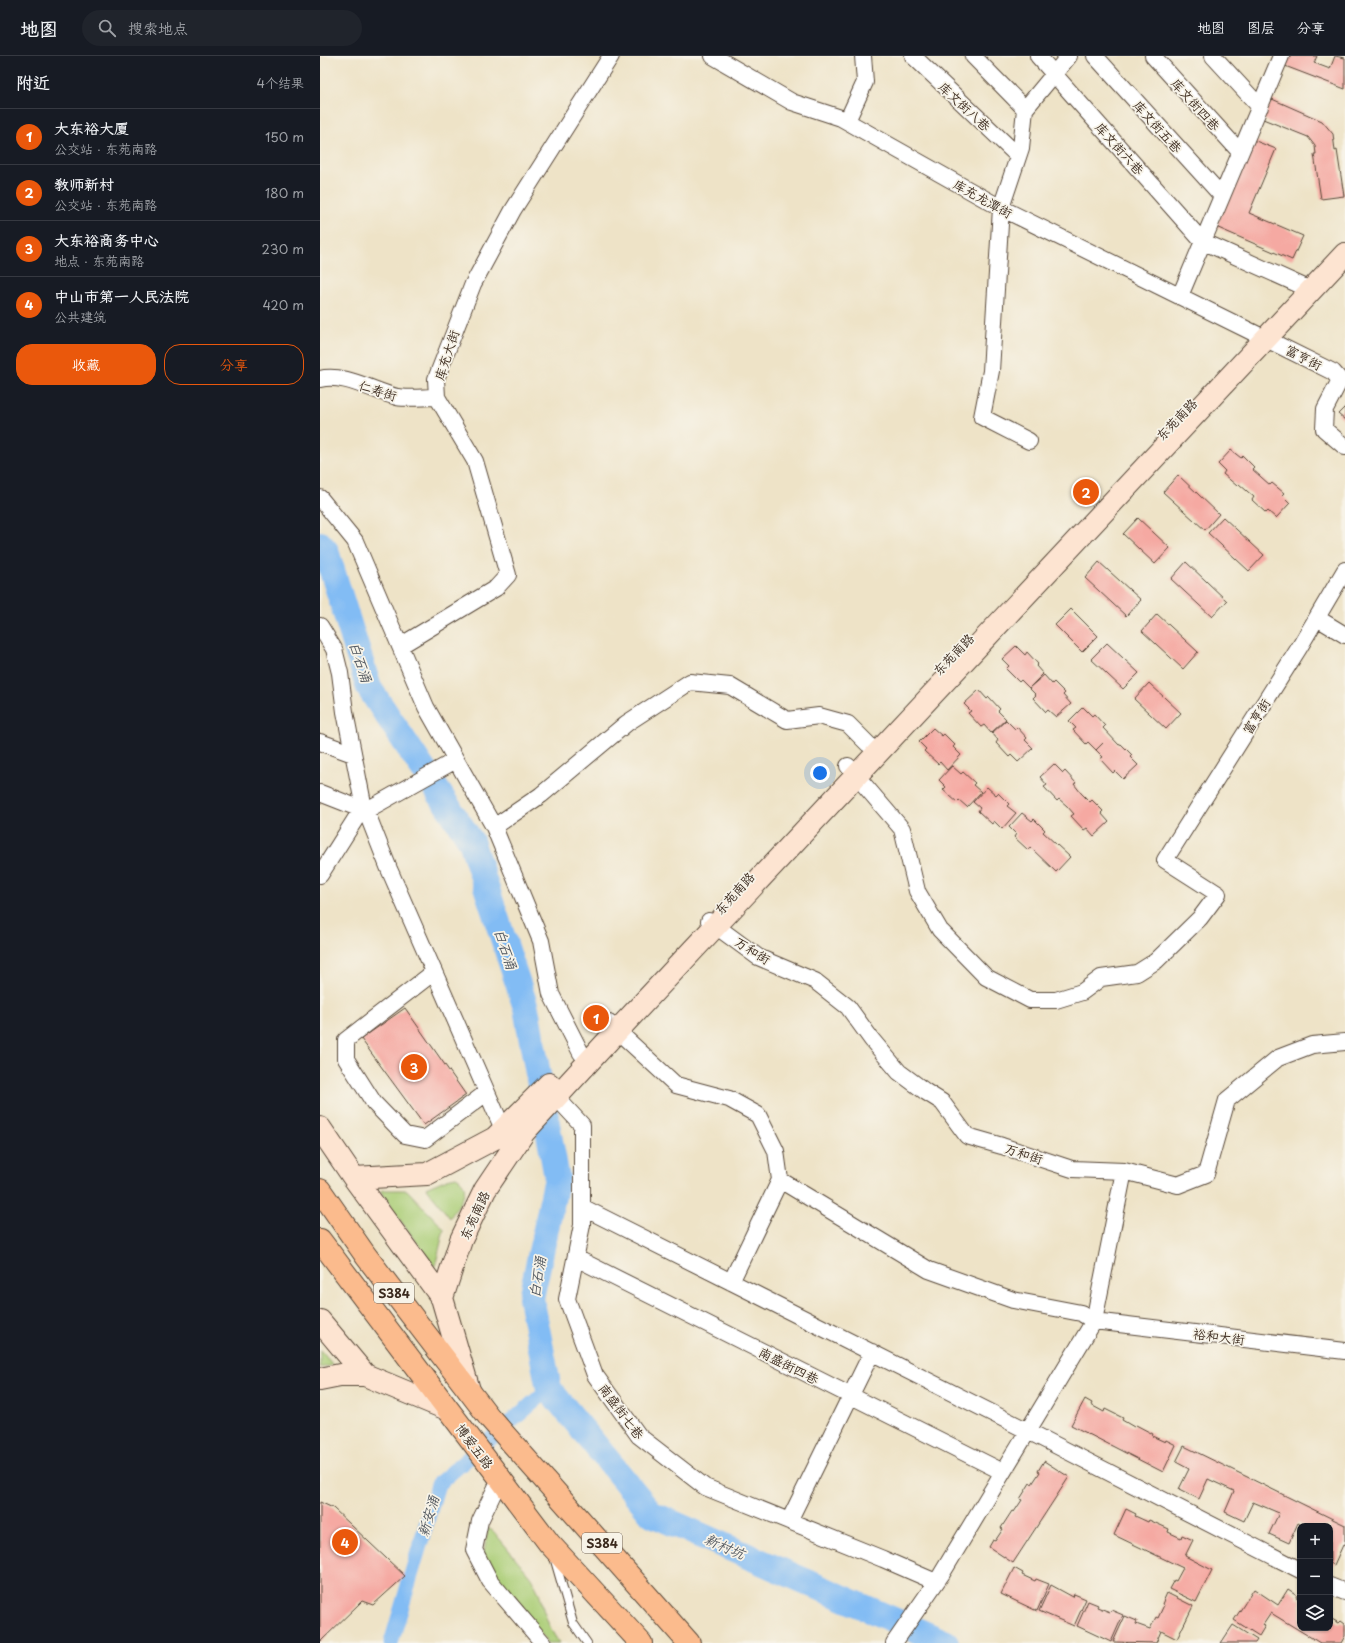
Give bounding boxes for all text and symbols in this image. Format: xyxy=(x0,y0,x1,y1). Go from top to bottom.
search box xyxy=(82,10,362,46)
text: 地图 xyxy=(20,14,58,42)
text: 搜索地点 xyxy=(128,16,188,39)
icon: search xyxy=(96,17,118,39)
text: 地图 xyxy=(1197,17,1225,38)
text: 图层 xyxy=(1247,17,1275,38)
text: 分享 xyxy=(1297,17,1325,38)
text: 附近 xyxy=(16,69,50,95)
text: 4个结果 xyxy=(256,73,304,92)
street label: 库文街四巷 xyxy=(1167,73,1225,135)
street label: 库文街八巷 xyxy=(935,77,995,135)
street label: 库文街五巷 xyxy=(1129,95,1187,157)
text: 大东裕大厦 xyxy=(54,116,129,139)
street label: 库文街六巷 xyxy=(1091,117,1149,179)
text: 1 xyxy=(26,127,32,146)
text: 150 m xyxy=(265,127,304,146)
text: 公交站 · 东苑南路 xyxy=(54,139,157,158)
text: 教师新村 xyxy=(54,172,114,195)
street label: 库充龙潭街 xyxy=(950,174,1016,222)
text: 2 xyxy=(24,183,34,202)
text: 180 m xyxy=(265,183,304,202)
text: 公交站 · 东苑南路 xyxy=(54,195,157,214)
text: 大东裕商务中心 xyxy=(54,228,159,251)
text: 3 xyxy=(25,239,33,258)
text: 230 m xyxy=(262,239,304,258)
text: 地点 · 东苑南路 xyxy=(54,251,144,270)
text: 中山市第一人民法院 xyxy=(54,284,189,307)
text: 4 xyxy=(25,295,33,314)
text: 420 m xyxy=(262,295,304,314)
text: 公共建筑 xyxy=(54,307,106,326)
street label: 库充大街 xyxy=(429,327,463,383)
street label: 富亨街 xyxy=(1282,340,1326,374)
button: 收藏 xyxy=(16,344,156,385)
button: 分享 xyxy=(164,344,304,385)
street label: 仁寿街 xyxy=(357,375,399,405)
street label: 东苑南路 xyxy=(1151,394,1201,444)
pin: 2 xyxy=(1073,477,1099,507)
street label: 东苑南路 xyxy=(928,629,978,679)
water label: 白石涌 xyxy=(345,639,378,686)
street label: 富亨街 xyxy=(1238,694,1274,738)
your location xyxy=(810,763,830,783)
street label: 东苑南路 xyxy=(710,867,758,919)
water label: 白石涌 xyxy=(490,926,523,973)
street label: 万和街 xyxy=(731,932,775,968)
pin: 1 xyxy=(583,1003,609,1033)
pin: 3 xyxy=(401,1052,427,1082)
street label: 万和街 xyxy=(1003,1138,1045,1168)
street label: 东苑南路 xyxy=(454,1187,494,1243)
water label: 白石涌 xyxy=(523,1254,551,1299)
road number: S384 xyxy=(374,1283,414,1303)
street label: 裕和大街 xyxy=(1192,1323,1246,1349)
street label: 南盛街四巷 xyxy=(756,1342,822,1388)
street label: 南盛街七巷 xyxy=(595,1379,649,1443)
street label: 博爱五路 xyxy=(452,1420,498,1472)
water label: 新安涌 xyxy=(412,1492,444,1539)
map controls xyxy=(1297,1523,1333,1631)
button: + xyxy=(1297,1523,1333,1559)
pin: 4 xyxy=(332,1527,358,1557)
water label: 新村坑 xyxy=(702,1528,750,1565)
road number: S384 xyxy=(582,1533,622,1553)
button: − xyxy=(1297,1559,1333,1595)
button: layers xyxy=(1297,1595,1333,1631)

